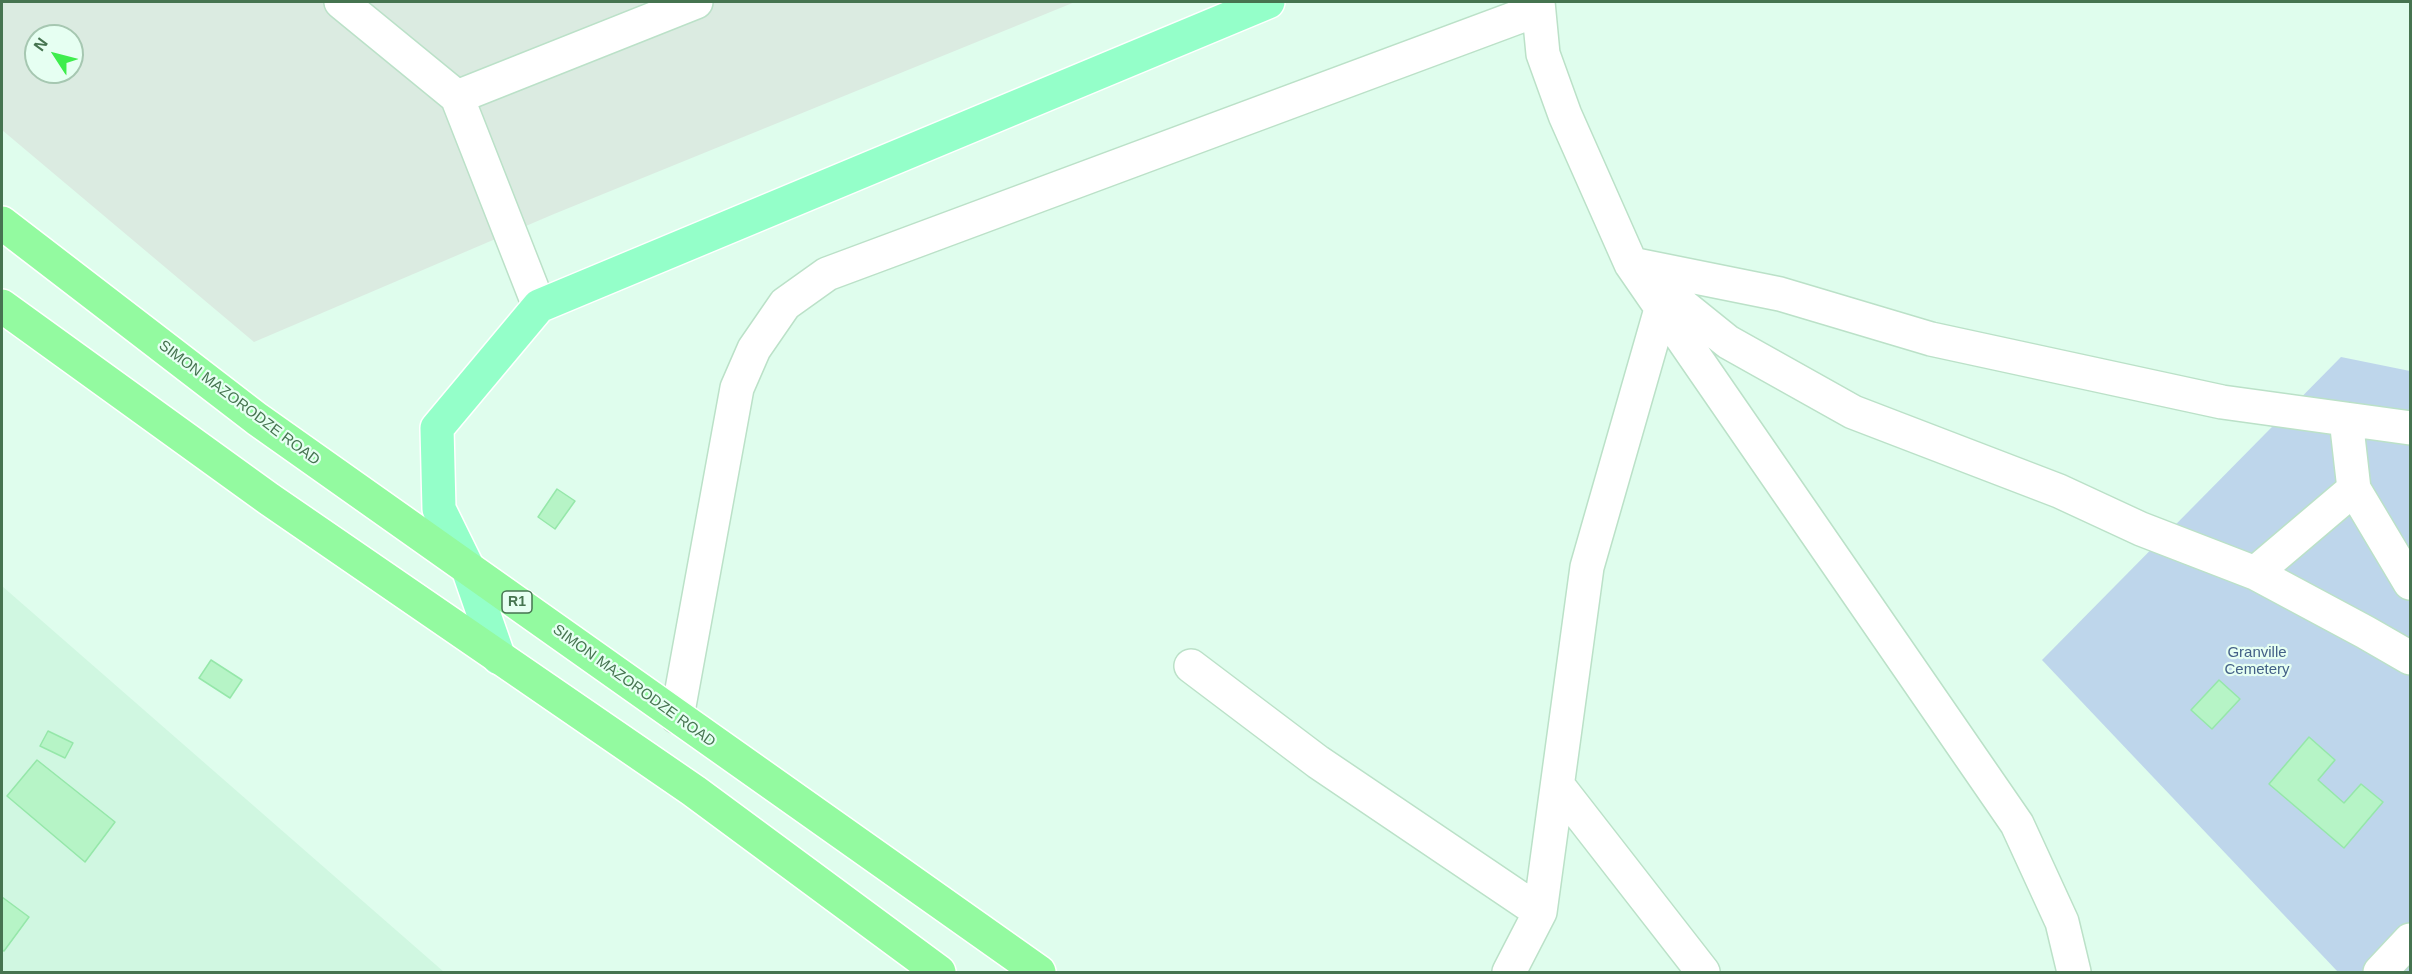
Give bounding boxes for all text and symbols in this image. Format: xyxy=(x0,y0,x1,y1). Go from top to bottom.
north arrow xyxy=(24,24,84,84)
text: N xyxy=(30,35,51,54)
street label: SIMON MAZORODZE ROAD xyxy=(155,337,323,469)
road number: R1 xyxy=(502,591,532,613)
street label: SIMON MAZORODZE ROAD xyxy=(549,621,719,751)
park label: Granville Cemetery xyxy=(2224,644,2290,679)

